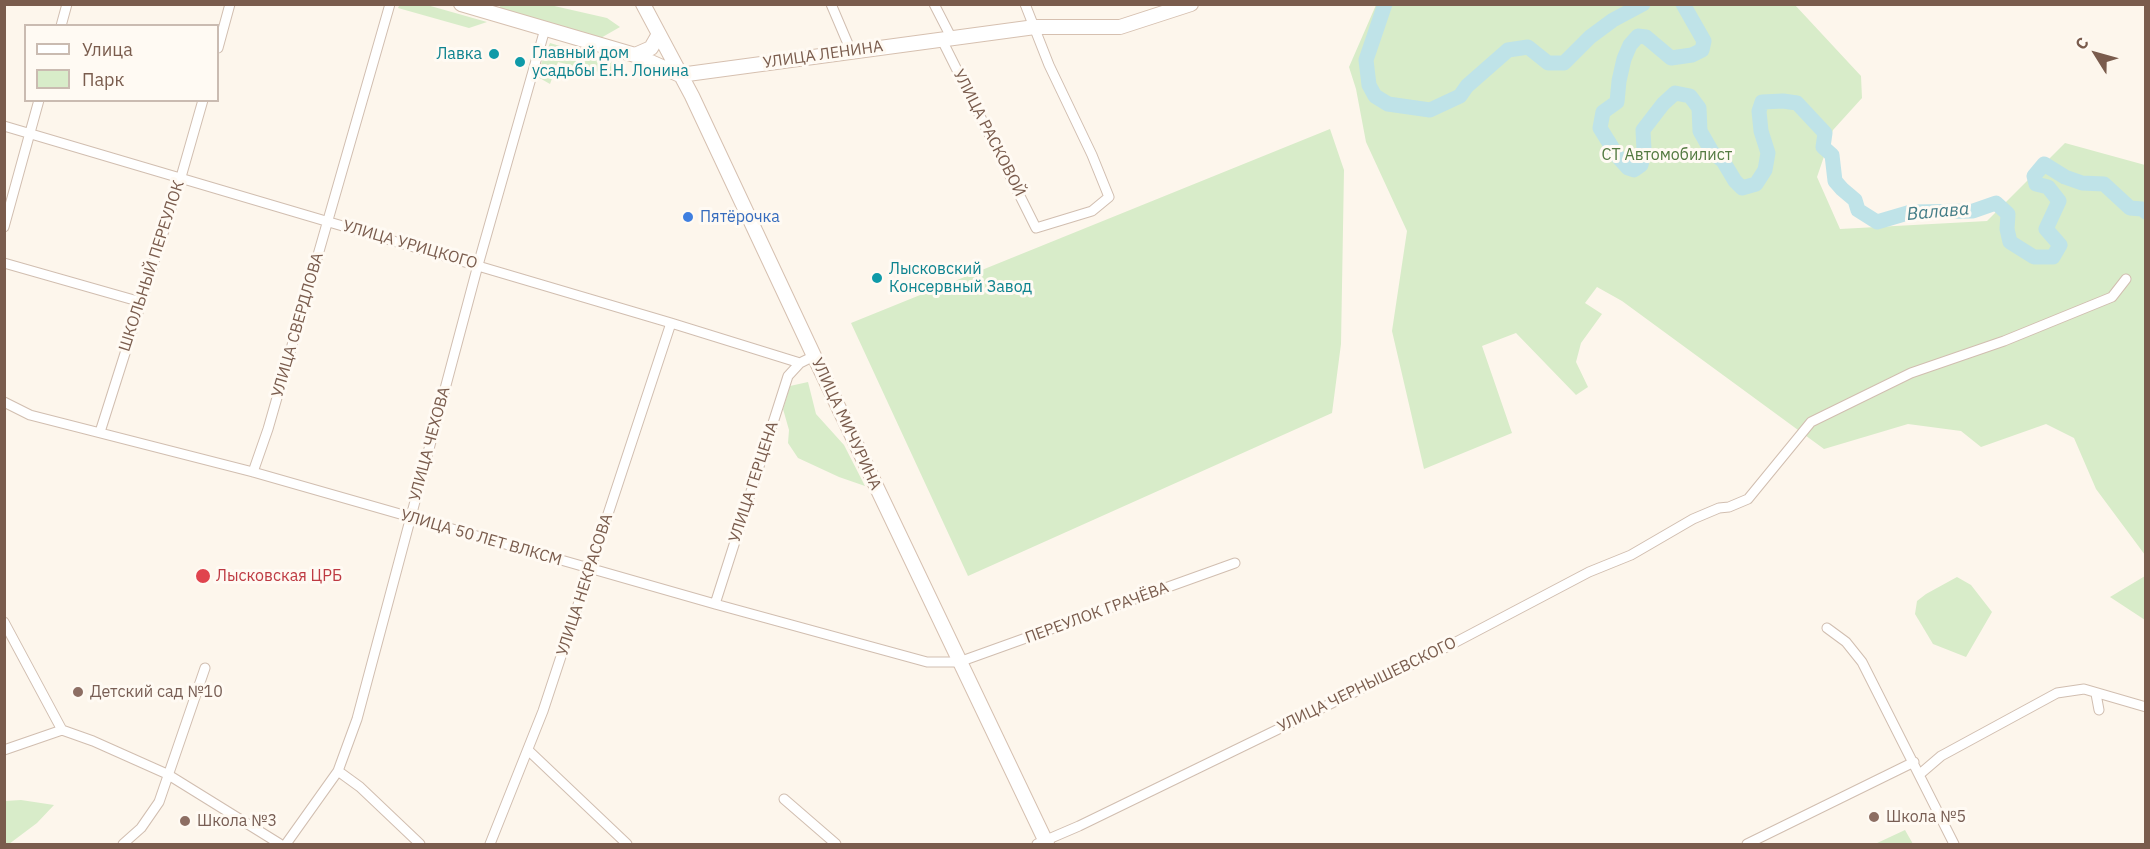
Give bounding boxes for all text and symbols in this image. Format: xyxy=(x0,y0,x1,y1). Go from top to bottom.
legend xyxy=(24,24,219,102)
north arrow xyxy=(2066,24,2126,84)
text: С xyxy=(2070,33,2093,53)
street label: УЛИЦА ЛЕНИНА xyxy=(762,37,884,73)
text: Улица xyxy=(82,38,133,61)
place label: Главный дом усадьбы Е.Н. Лонина xyxy=(532,43,689,81)
place label: Лавка xyxy=(436,44,482,64)
marker: Лавка xyxy=(487,47,501,61)
marker: Главный дом усадьбы Е.Н. Лонина xyxy=(513,55,527,69)
street label: УЛИЦА РАСКОВОЙ xyxy=(949,66,1029,200)
text: Парк xyxy=(82,68,124,91)
park label: СТ Автомобилист xyxy=(1602,145,1732,165)
street label: ШКОЛЬНЫЙ ПЕРЕУЛОК xyxy=(115,178,189,354)
water label: Валава xyxy=(1906,199,1970,225)
place label: Пятёрочка xyxy=(700,207,780,227)
marker: Пятёрочка xyxy=(681,210,695,224)
street label: УЛИЦА УРИЦКОГО xyxy=(340,217,480,273)
street label: УЛИЦА СВЕРДЛОВА xyxy=(268,250,328,400)
place label: Лысковский Консервный Завод xyxy=(889,259,1032,297)
marker: Лысковский Консервный Завод xyxy=(870,271,884,285)
street label: УЛИЦА МИЧУРИНА xyxy=(807,355,885,493)
street label: УЛИЦА ЧЕХОВА xyxy=(405,385,455,503)
street label: УЛИЦА ГЕРЦЕНА xyxy=(725,419,783,545)
street label: УЛИЦА 50 ЛЕТ ВЛКСМ xyxy=(398,506,564,570)
street label: УЛИЦА НЕКРАСОВА xyxy=(553,511,617,659)
place label: Лысковская ЦРБ xyxy=(216,566,342,586)
marker: Лысковская ЦРБ xyxy=(194,567,212,585)
street label: ПЕРЕУЛОК ГРАЧЁВА xyxy=(1023,578,1171,648)
street label: УЛИЦА ЧЕРНЫШЕВСКОГО xyxy=(1274,633,1460,737)
place label: Детский сад №10 xyxy=(90,682,223,702)
marker: Детский сад №10 xyxy=(71,685,85,699)
place label: Школа №5 xyxy=(1886,807,1966,827)
marker: Школа №5 xyxy=(1867,810,1881,824)
place label: Школа №3 xyxy=(197,811,277,831)
marker: Школа №3 xyxy=(178,814,192,828)

